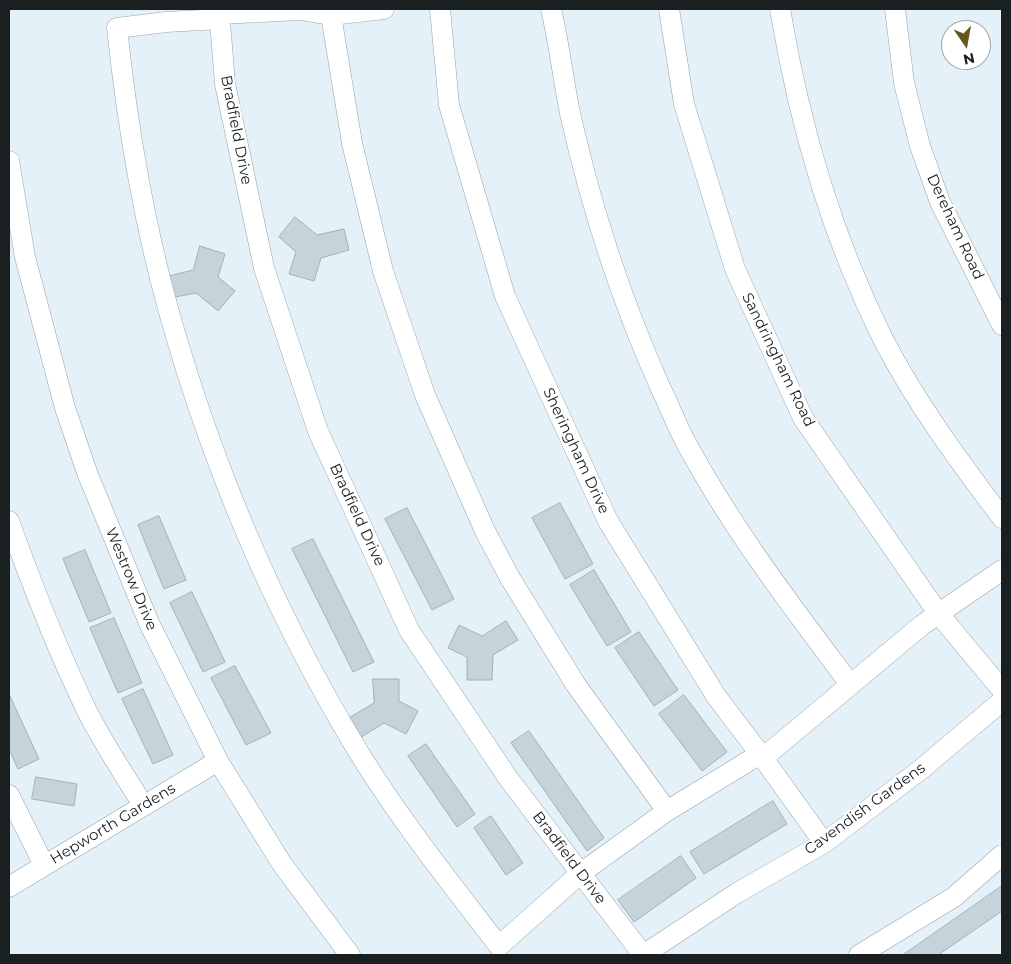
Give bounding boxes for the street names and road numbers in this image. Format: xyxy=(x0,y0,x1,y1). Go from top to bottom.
street label: Bradfield Drive xyxy=(217,74,255,186)
street label: Dereham Road xyxy=(923,171,987,283)
street label: Sandringham Road xyxy=(738,290,818,430)
street label: Sheringham Drive xyxy=(539,385,613,517)
street label: Bradfield Drive xyxy=(325,461,389,569)
street label: Westrow Drive xyxy=(101,525,161,633)
street label: Cavendish Gardens xyxy=(801,759,929,859)
street label: Hepworth Gardens xyxy=(47,779,179,869)
street label: Bradfield Drive xyxy=(528,808,610,908)

